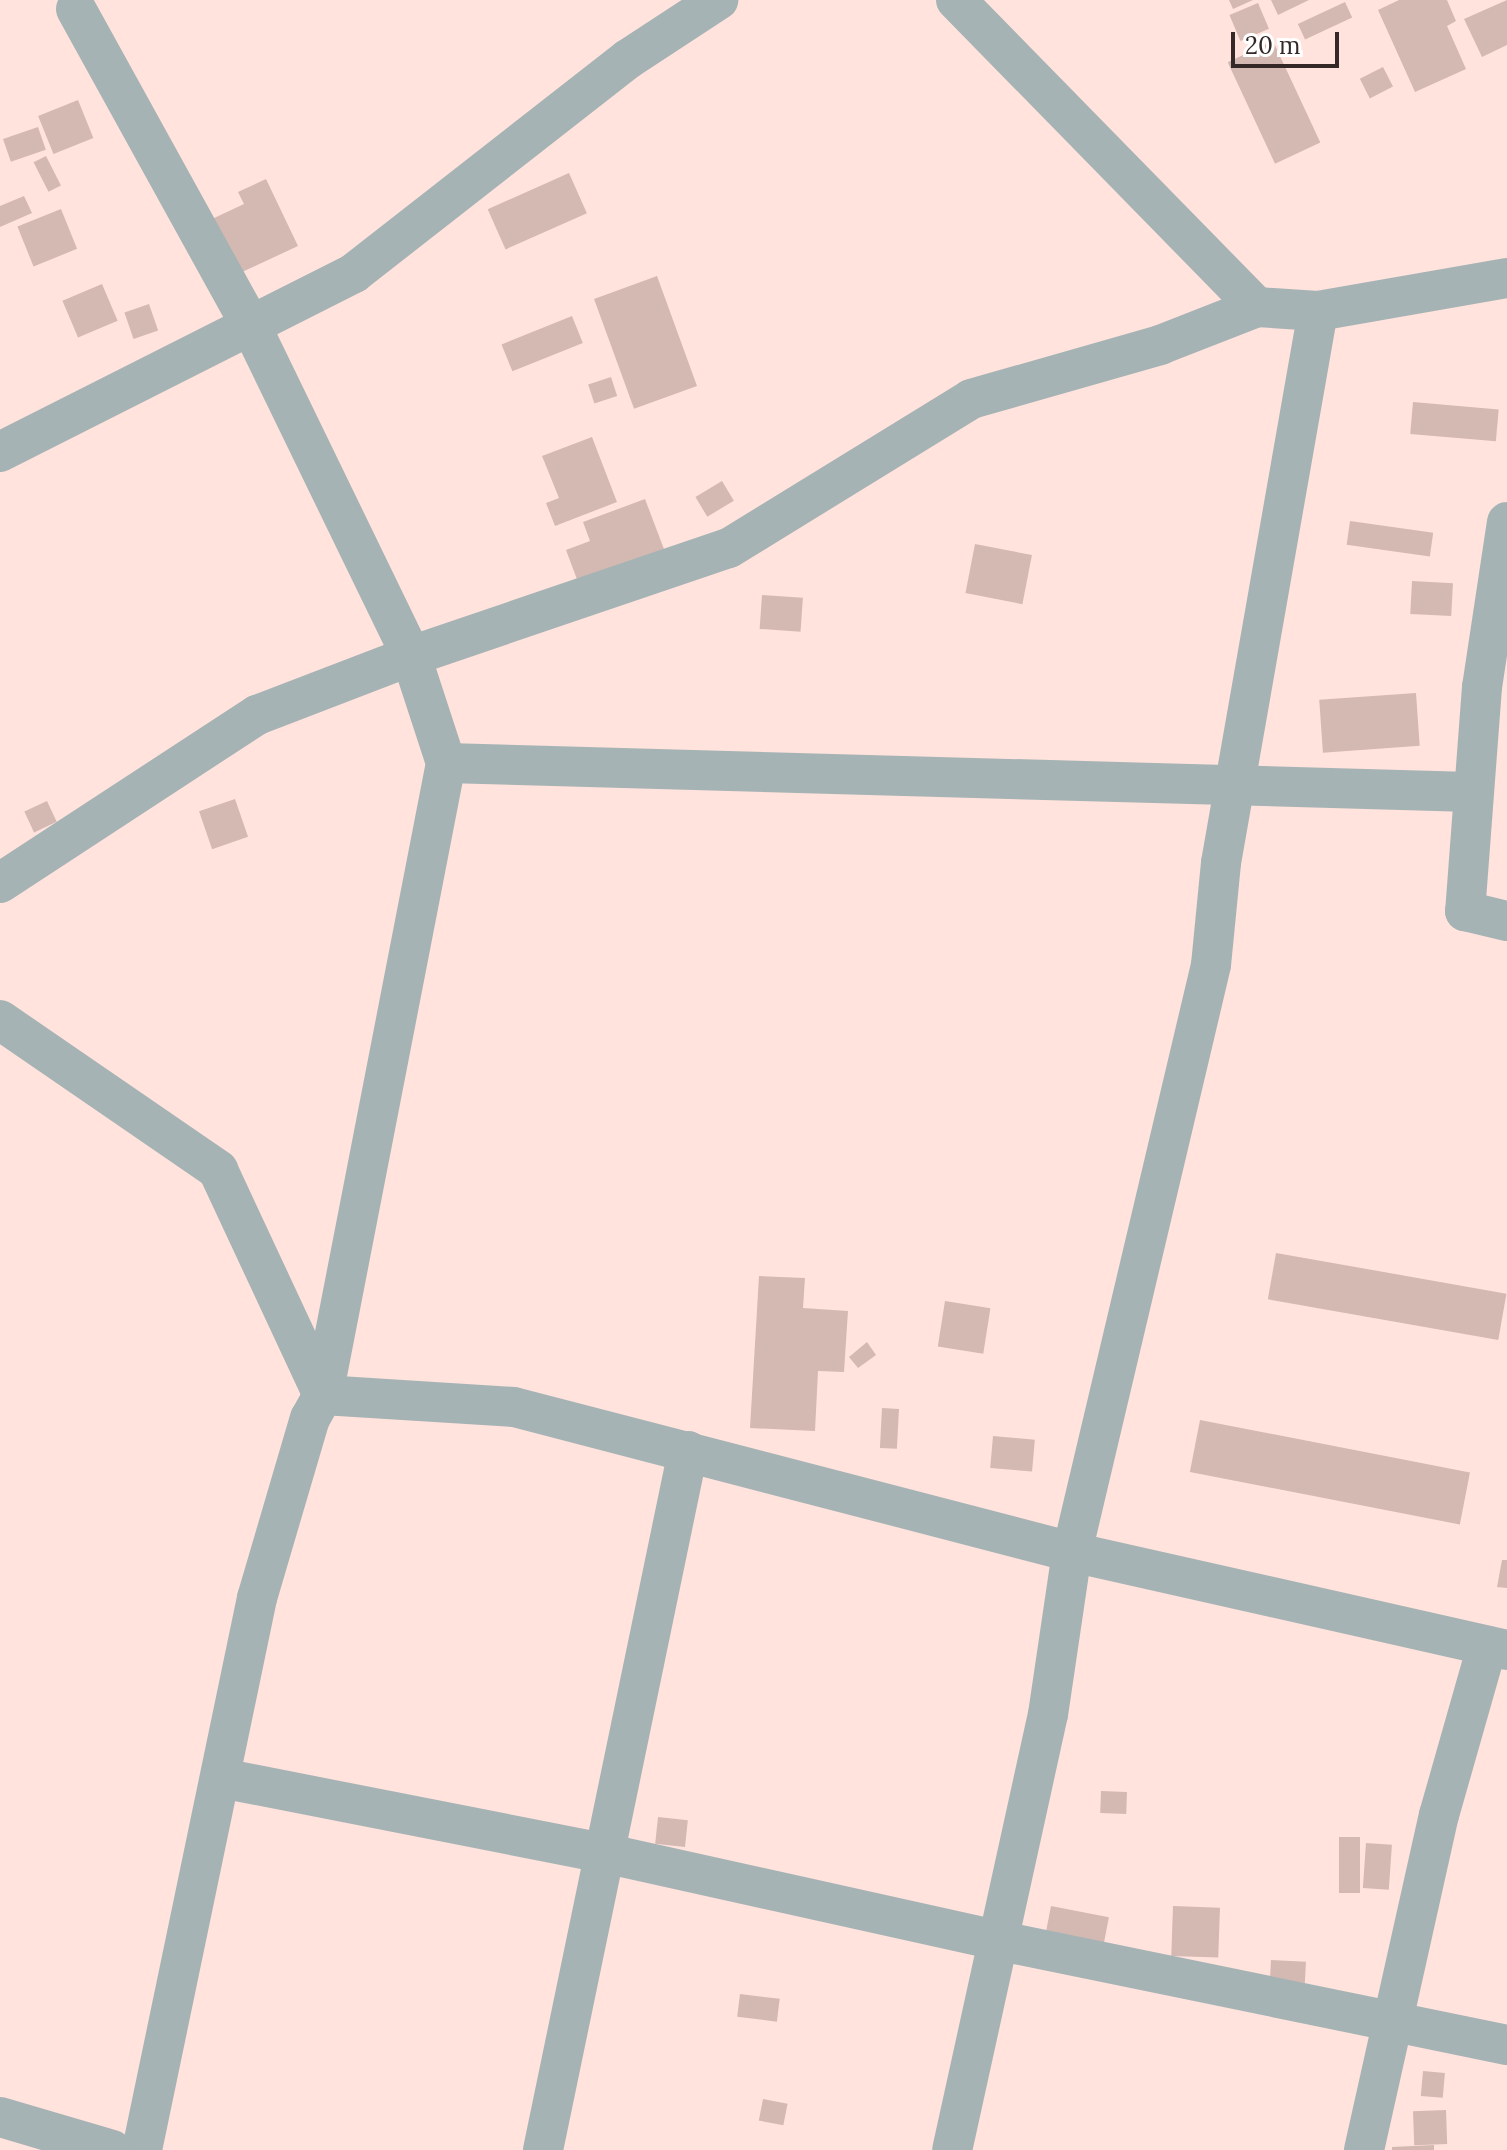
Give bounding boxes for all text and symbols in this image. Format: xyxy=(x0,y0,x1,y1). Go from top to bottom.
scale bar xyxy=(1235,16,1343,66)
text: 20 m xyxy=(1245,30,1301,61)

